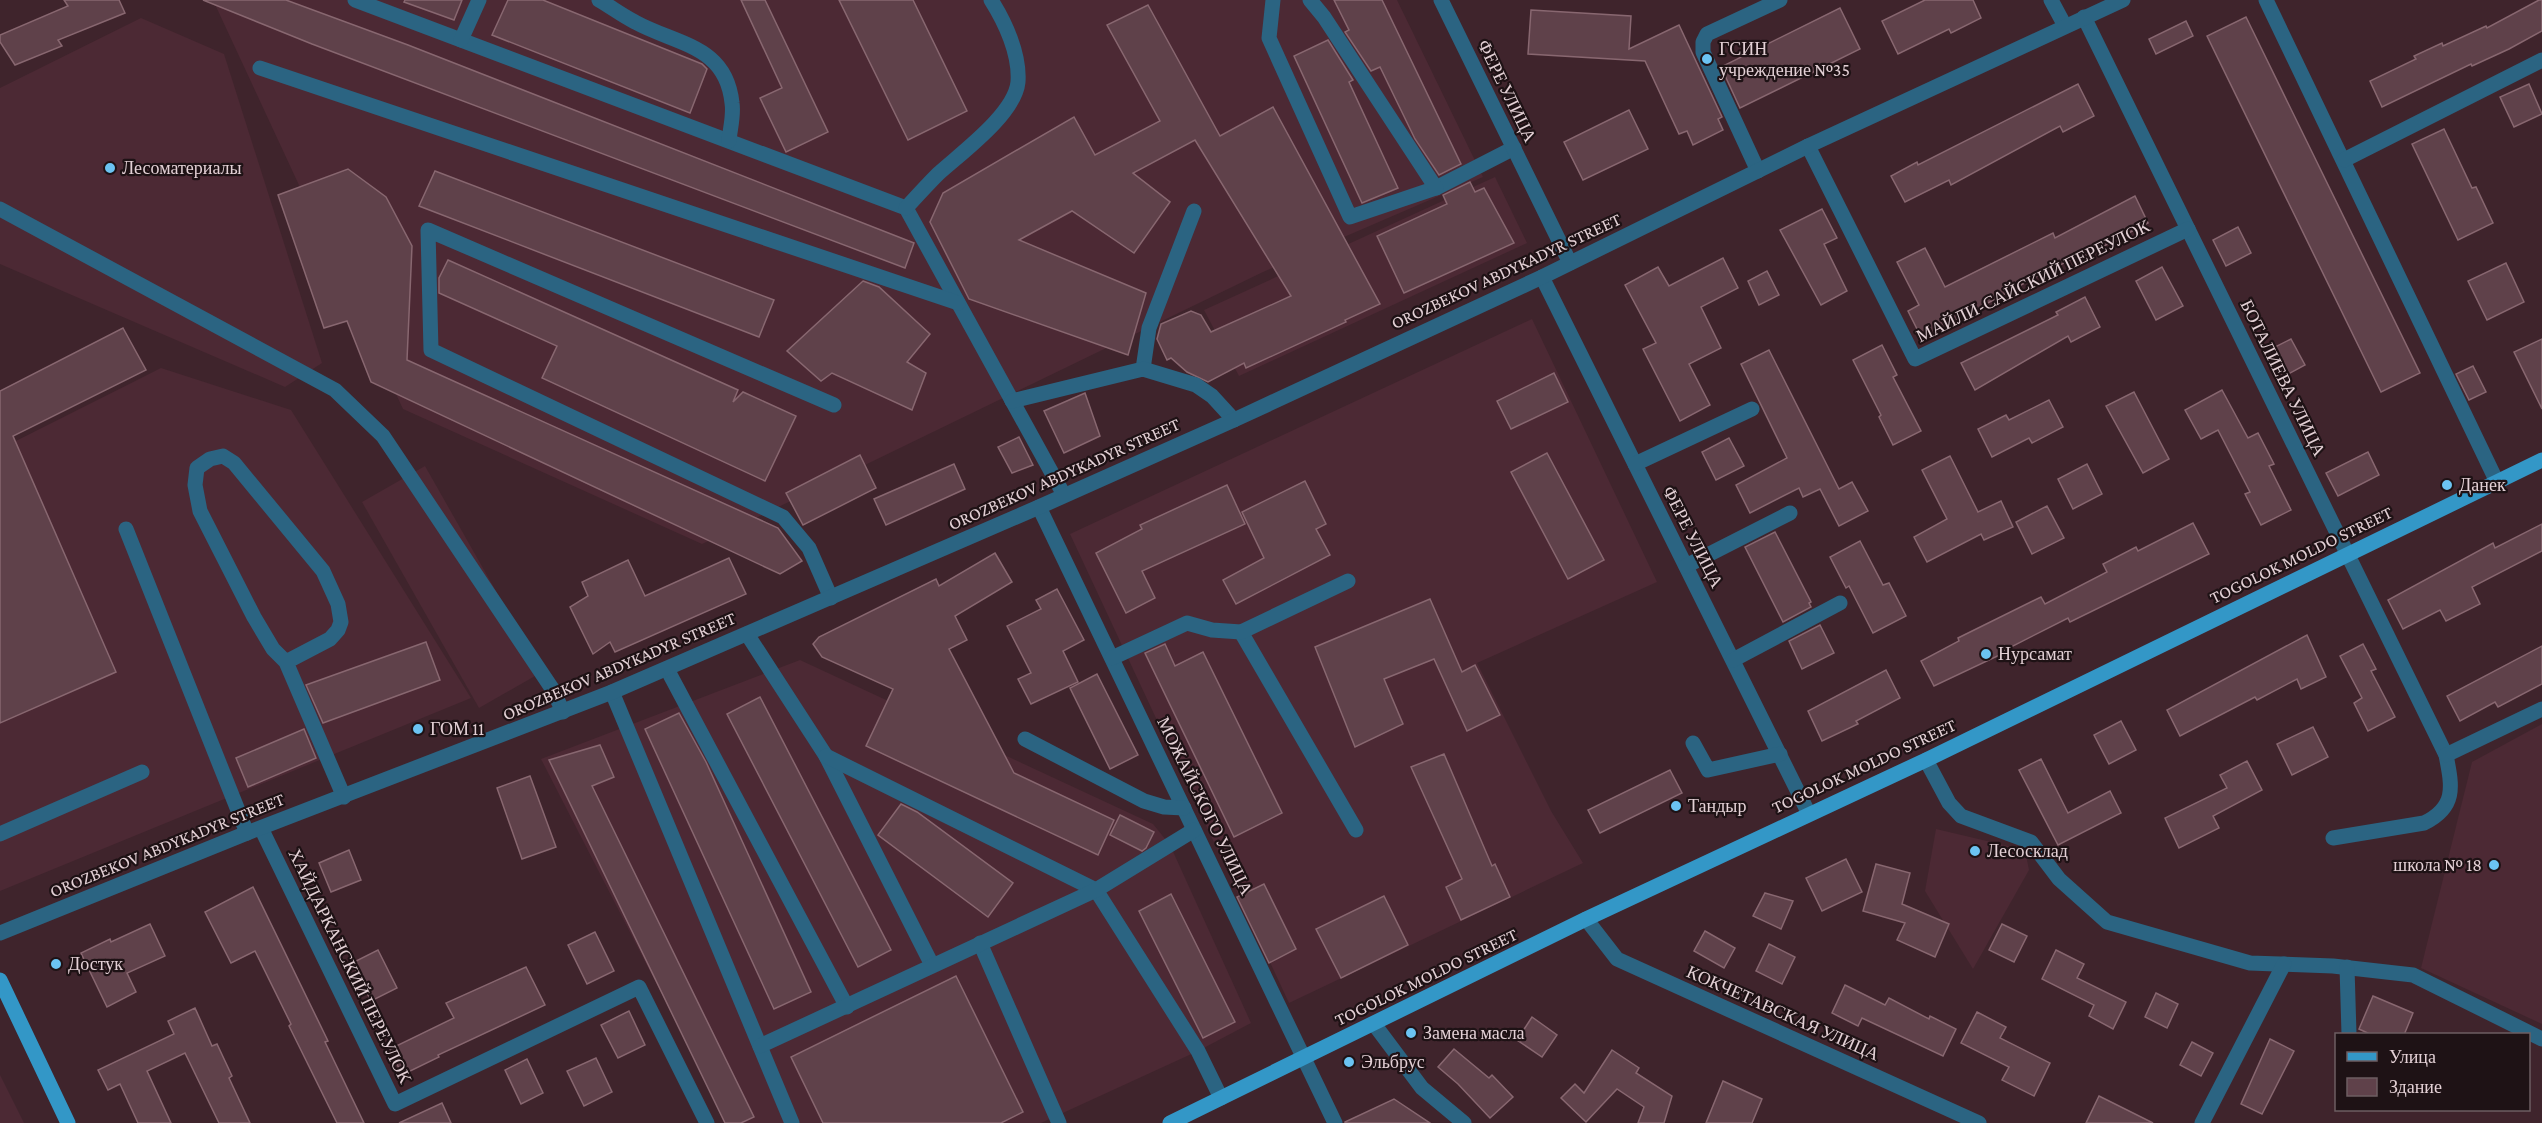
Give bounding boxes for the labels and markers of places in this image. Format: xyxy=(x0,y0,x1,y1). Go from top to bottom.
place label: ГСИН учреждение №35 xyxy=(1719,39,1850,80)
marker: ГСИН учреждение №35 xyxy=(1700,52,1714,66)
place label: Лесоматериалы xyxy=(122,158,242,178)
marker: Лесоматериалы xyxy=(103,161,117,175)
place label: Данек xyxy=(2459,475,2506,495)
marker: Данек xyxy=(2440,478,2454,492)
place label: Нурсамат xyxy=(1998,644,2072,664)
marker: Нурсамат xyxy=(1979,647,1993,661)
place label: ГОМ 11 xyxy=(430,719,484,739)
marker: ГОМ 11 xyxy=(411,722,425,736)
place label: Тандыр xyxy=(1688,796,1746,816)
marker: Тандыр xyxy=(1669,799,1683,813)
place label: Лесосклад xyxy=(1987,841,2068,861)
marker: Лесосклад xyxy=(1968,844,1982,858)
place label: школа № 18 xyxy=(2393,855,2482,875)
marker: школа № 18 xyxy=(2487,858,2501,872)
place label: Достук xyxy=(68,954,123,974)
marker: Достук xyxy=(49,957,63,971)
place label: Замена масла xyxy=(1423,1023,1525,1043)
marker: Замена масла xyxy=(1404,1026,1418,1040)
place label: Эльбрус xyxy=(1361,1052,1425,1072)
marker: Эльбрус xyxy=(1342,1055,1356,1069)

